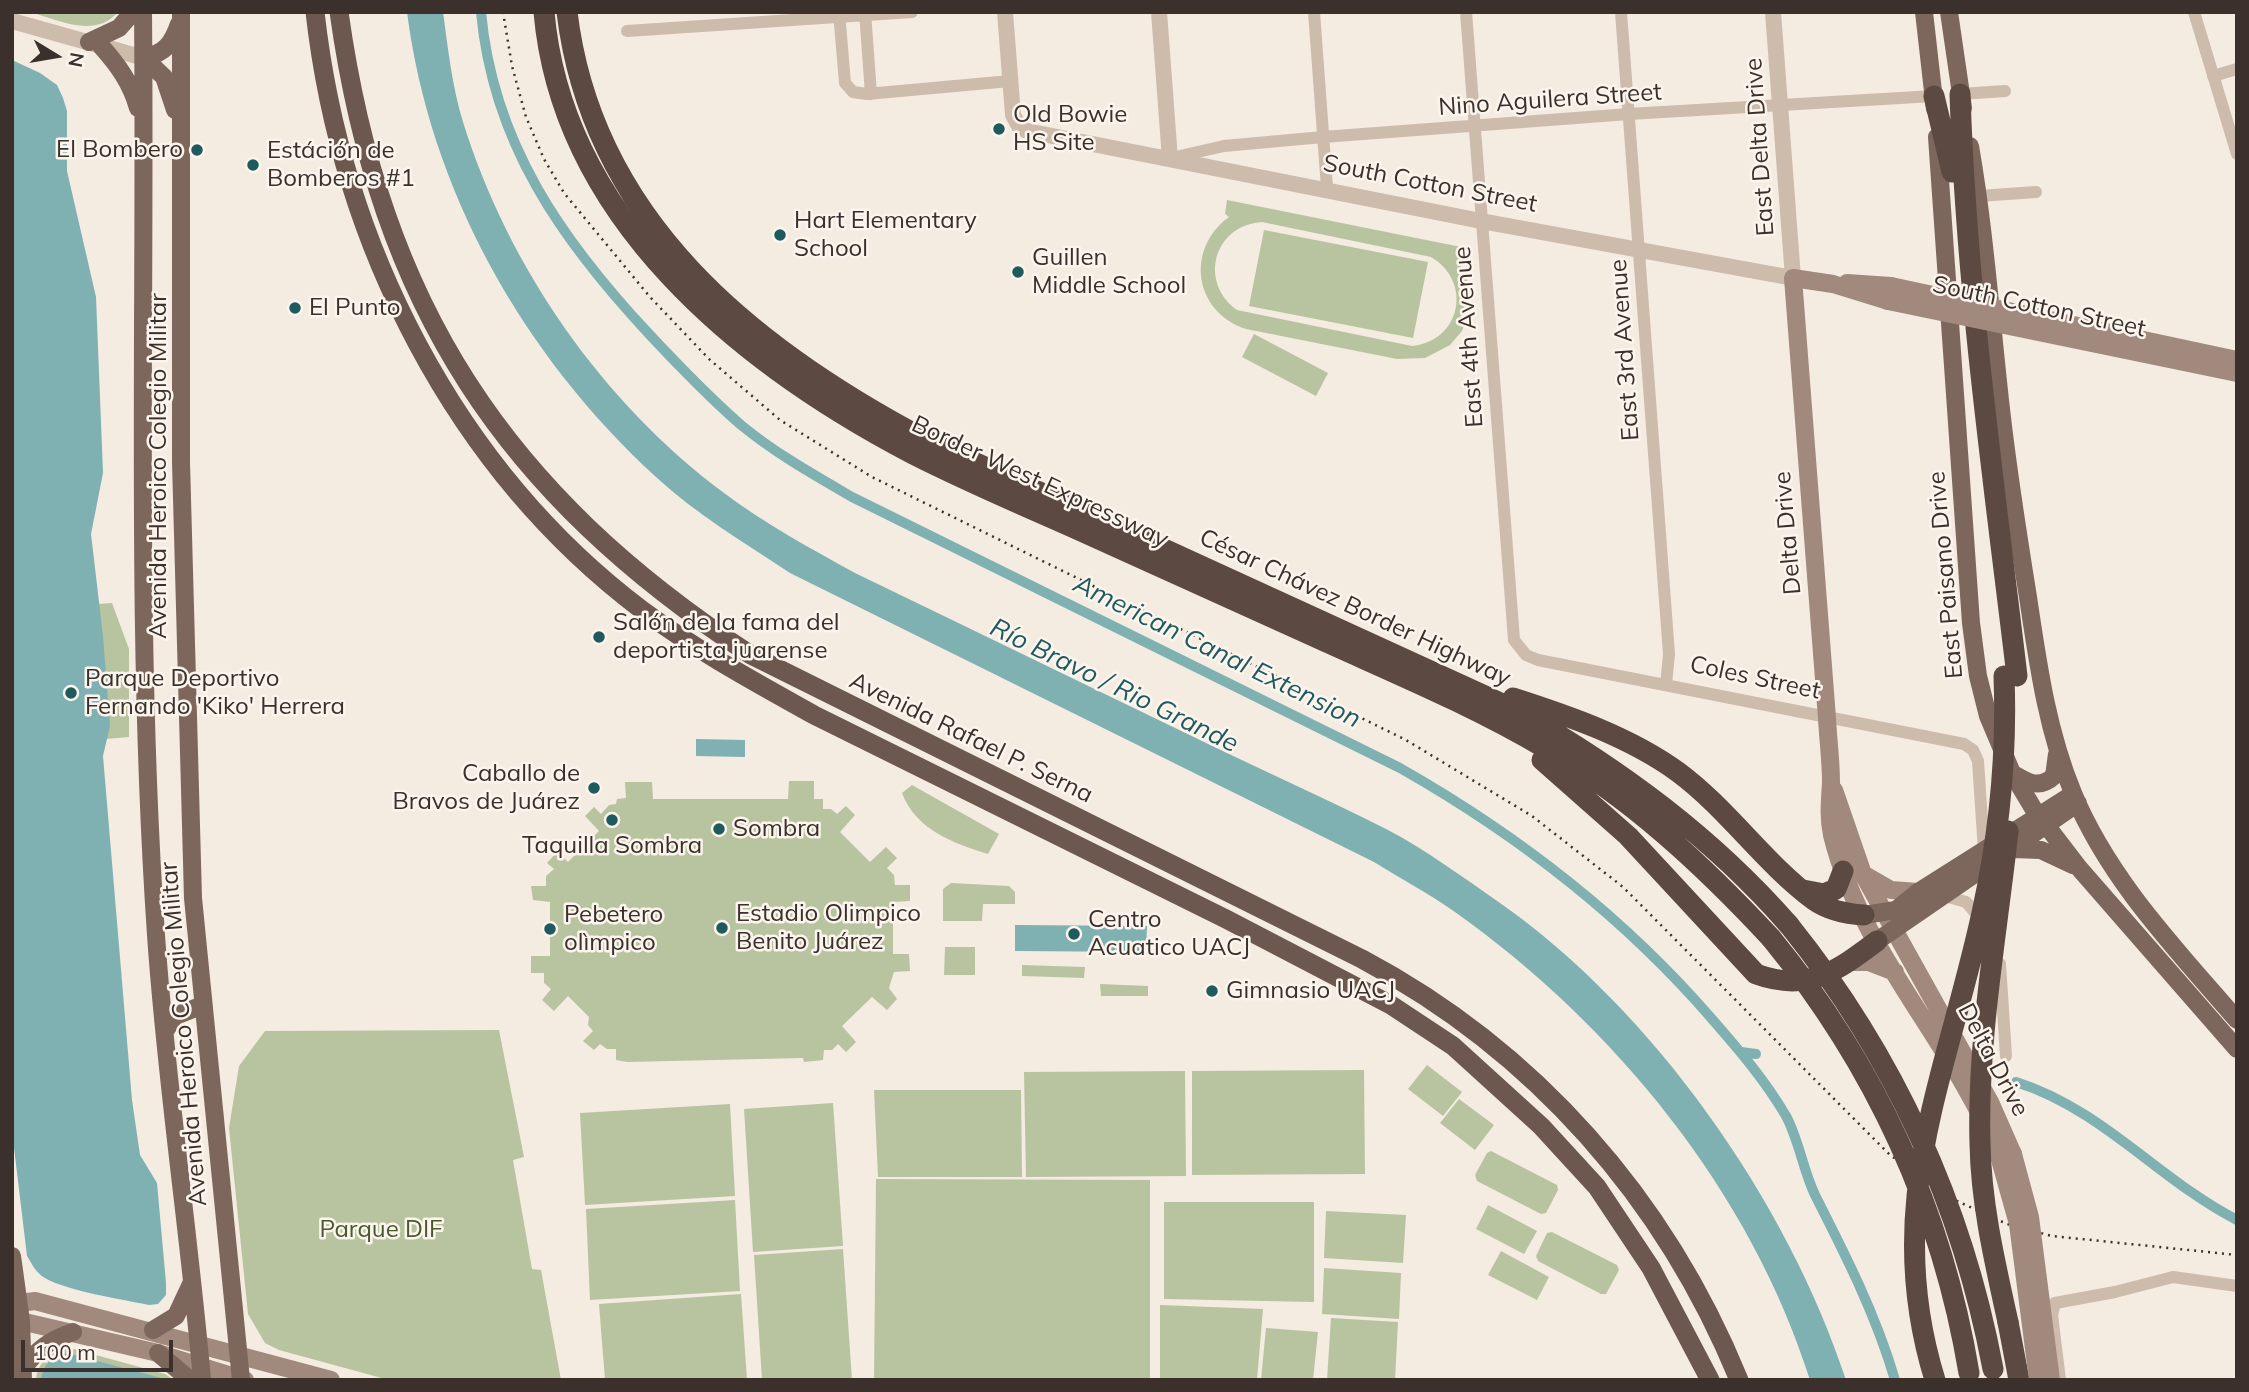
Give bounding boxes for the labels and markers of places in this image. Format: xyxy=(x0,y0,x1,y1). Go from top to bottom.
place label: Old Bowie HS Site xyxy=(1013,101,1127,157)
marker: Old Bowie HS Site xyxy=(991,121,1007,137)
place label: El Bombero xyxy=(56,136,183,164)
place label: Estáción de Bomberos #1 xyxy=(267,137,415,193)
marker: El Bombero xyxy=(189,142,205,158)
marker: Estáción de Bomberos #1 xyxy=(245,157,261,173)
place label: Hart Elementary School xyxy=(794,207,977,263)
marker: Hart Elementary School xyxy=(772,227,788,243)
place label: Guillen Middle School xyxy=(1032,244,1186,300)
marker: Guillen Middle School xyxy=(1010,264,1026,280)
place label: El Punto xyxy=(309,294,400,322)
marker: El Punto xyxy=(287,300,303,316)
place label: Salón de la fama del deportista juarense xyxy=(613,609,839,665)
marker: Salón de la fama del deportista juarense xyxy=(591,629,607,645)
place label: Parque Deportivo Fernando 'Kiko' Herrera xyxy=(85,665,345,721)
marker: Parque Deportivo Fernando 'Kiko' Herrera xyxy=(63,685,79,701)
place label: Caballo de Bravos de Juárez xyxy=(392,760,580,816)
marker: Caballo de Bravos de Juárez xyxy=(586,780,602,796)
marker: Taquilla Sombra xyxy=(604,812,620,828)
place label: Sombra xyxy=(733,815,820,843)
marker: Sombra xyxy=(711,821,727,837)
place label: Taquilla Sombra xyxy=(522,832,702,860)
place label: Estadio Olimpico Benito Juárez xyxy=(736,900,921,956)
place label: Pebetero olìmpico xyxy=(564,901,663,957)
place label: Centro Acuatico UACJ xyxy=(1088,906,1250,962)
marker: Estadio Olimpico Benito Juárez xyxy=(714,920,730,936)
marker: Pebetero olìmpico xyxy=(542,921,558,937)
marker: Centro Acuatico UACJ xyxy=(1066,926,1082,942)
place label: Gimnasio UACJ xyxy=(1226,977,1395,1005)
marker: Gimnasio UACJ xyxy=(1204,983,1220,999)

